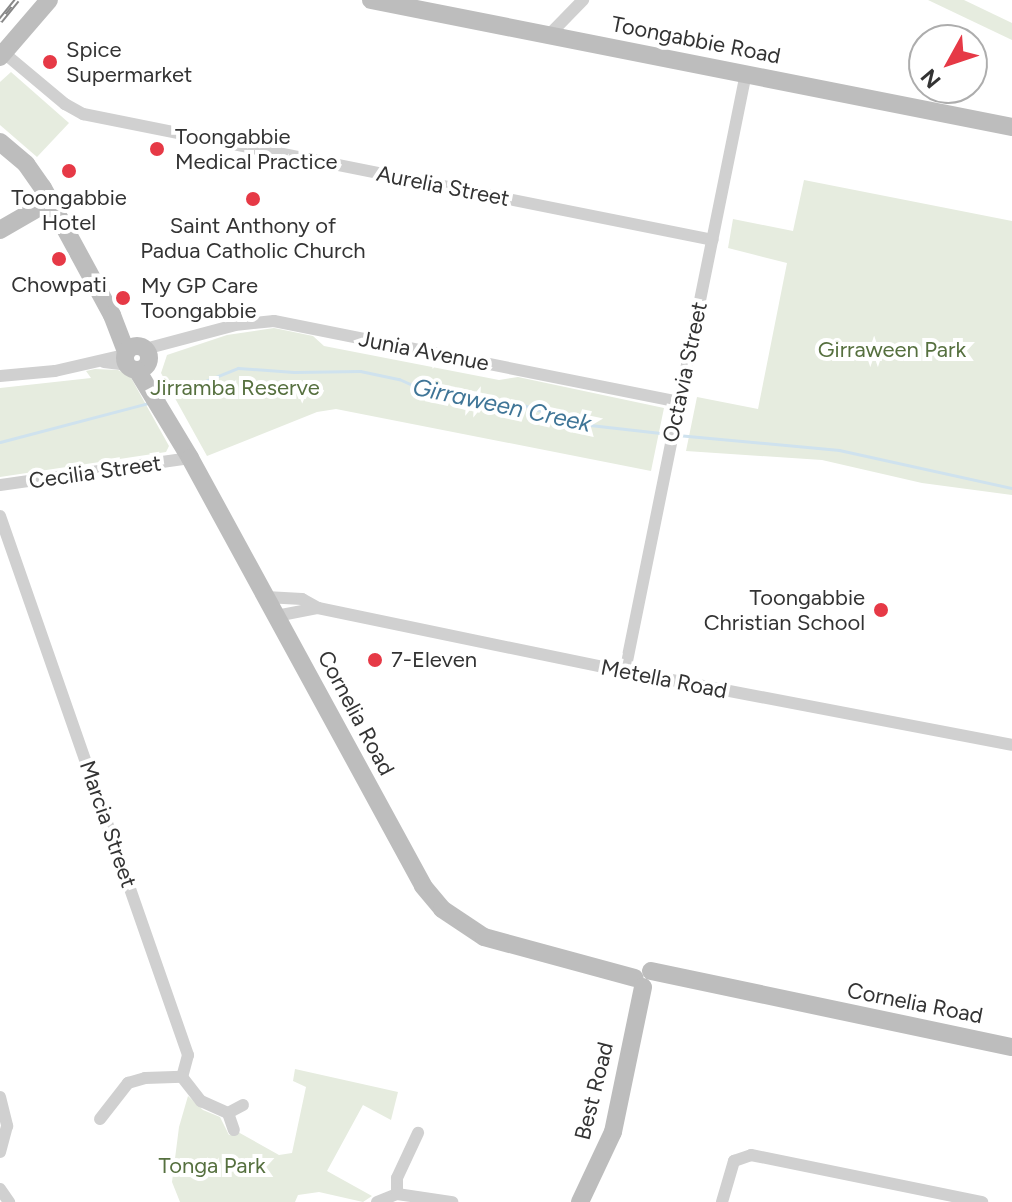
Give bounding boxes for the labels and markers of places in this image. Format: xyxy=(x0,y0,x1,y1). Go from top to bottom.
place label: Spice Supermarket xyxy=(66,36,192,88)
marker: Spice Supermarket xyxy=(41,53,59,71)
place label: Toongabbie Medical Practice xyxy=(175,123,338,174)
marker: Toongabbie Medical Practice xyxy=(146,138,168,160)
marker: Toongabbie Hotel xyxy=(60,162,78,180)
place label: Toongabbie Hotel xyxy=(11,184,127,236)
marker: Saint Anthony of Padua Catholic Church xyxy=(244,190,262,208)
place label: Saint Anthony of Padua Catholic Church xyxy=(140,212,366,264)
marker: Chowpati xyxy=(50,250,68,268)
place label: Chowpati xyxy=(11,272,107,298)
place label: My GP Care Toongabbie xyxy=(141,272,258,324)
marker: My GP Care Toongabbie xyxy=(112,287,134,309)
place label: Toongabbie Christian School xyxy=(704,584,865,636)
marker: Toongabbie Christian School xyxy=(872,601,890,619)
place label: 7-Eleven xyxy=(391,647,477,673)
marker: 7-Eleven xyxy=(366,651,384,669)

